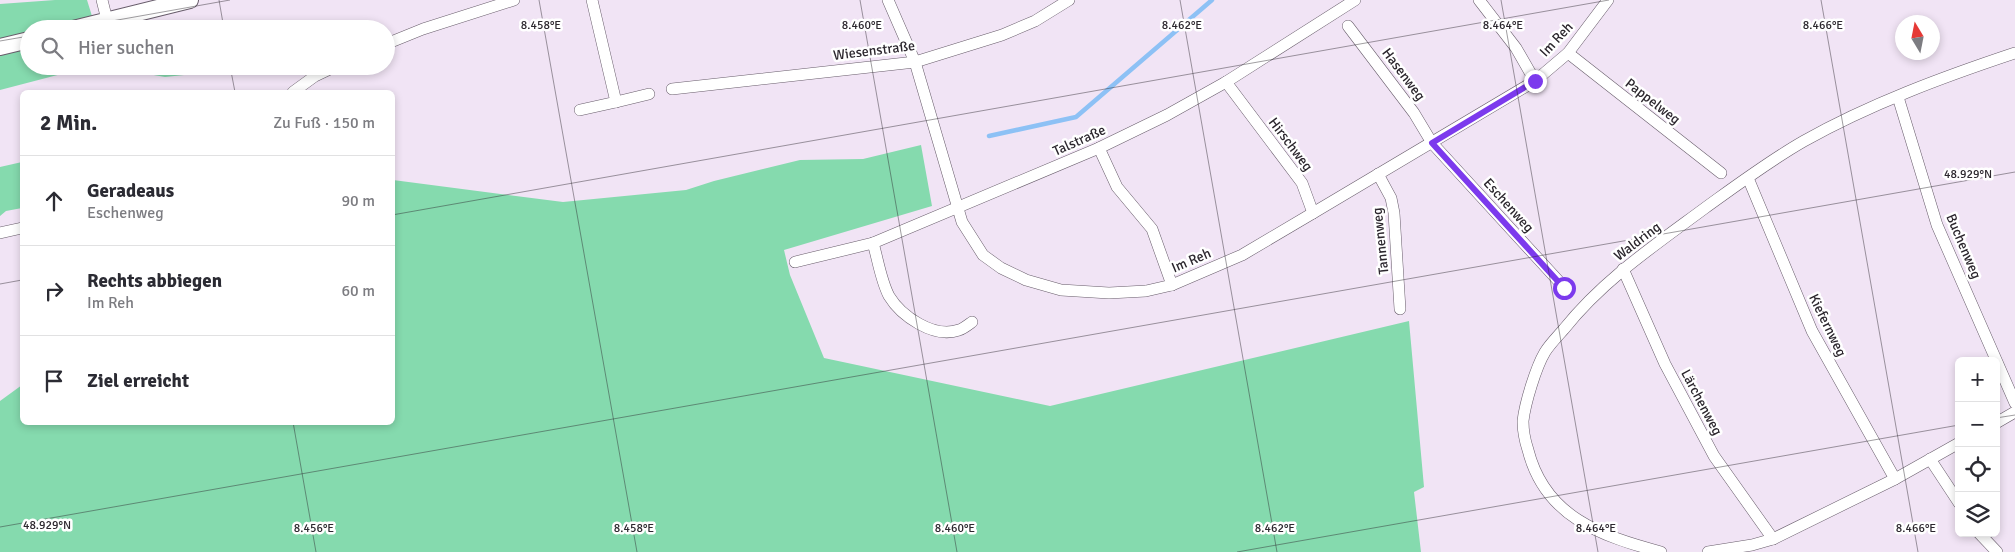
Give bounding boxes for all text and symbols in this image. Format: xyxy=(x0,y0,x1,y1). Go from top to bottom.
north arrow xyxy=(1895,15,1940,60)
text: 8.458°E xyxy=(521,18,561,33)
text: 8.460°E xyxy=(842,18,882,33)
text: 8.462°E xyxy=(1162,18,1202,33)
text: 8.464°E xyxy=(1483,18,1523,33)
street label: Im Reh xyxy=(1536,18,1577,60)
text: 8.466°E xyxy=(1803,18,1843,33)
search box xyxy=(20,20,395,75)
icon: search xyxy=(38,34,66,62)
text: Hier suchen xyxy=(78,36,174,60)
street label: Wiesenstraße xyxy=(832,37,916,64)
street label: Hasenweg xyxy=(1378,45,1429,104)
route end xyxy=(1524,70,1547,93)
street label: Pappelweg xyxy=(1622,75,1684,128)
text: 2 Min. xyxy=(40,110,97,136)
text: Zu Fuß · 150 m xyxy=(273,113,375,133)
street label: Hirschweg xyxy=(1265,114,1316,175)
street label: Talstraße xyxy=(1050,121,1108,160)
text: 48.929°N xyxy=(1944,167,1992,182)
street label: Eschenweg xyxy=(1480,175,1537,236)
text: Geradeaus xyxy=(87,179,174,203)
icon: ahead xyxy=(40,187,68,215)
text: 90 m xyxy=(341,191,375,211)
text: Eschenweg xyxy=(87,203,164,223)
street label: Tannenweg xyxy=(1369,207,1392,275)
street label: Buchenweg xyxy=(1942,211,1985,281)
street label: Waldring xyxy=(1611,218,1664,264)
street label: Im Reh xyxy=(1169,245,1213,276)
text: Rechts abbiegen xyxy=(87,269,222,293)
icon: right xyxy=(40,277,68,305)
route start xyxy=(1553,277,1576,300)
text: 60 m xyxy=(341,281,375,301)
street label: Kiefernweg xyxy=(1805,291,1850,359)
text: Im Reh xyxy=(87,293,134,313)
map controls xyxy=(1955,357,2000,537)
button: + xyxy=(1955,357,2000,402)
street label: Lärchenweg xyxy=(1677,366,1726,438)
icon: arrive xyxy=(40,367,68,395)
text: Ziel erreicht xyxy=(87,369,189,393)
button: − xyxy=(1955,402,2000,447)
button: locate xyxy=(1955,447,2000,492)
button: layers xyxy=(1955,492,2000,537)
text: 48.929°N xyxy=(23,518,71,533)
text: 8.456°E xyxy=(294,521,334,536)
text: 8.458°E xyxy=(614,521,654,536)
text: 8.460°E xyxy=(935,521,975,536)
text: 8.462°E xyxy=(1255,521,1295,536)
text: 8.464°E xyxy=(1576,521,1616,536)
text: 8.466°E xyxy=(1896,521,1936,536)

